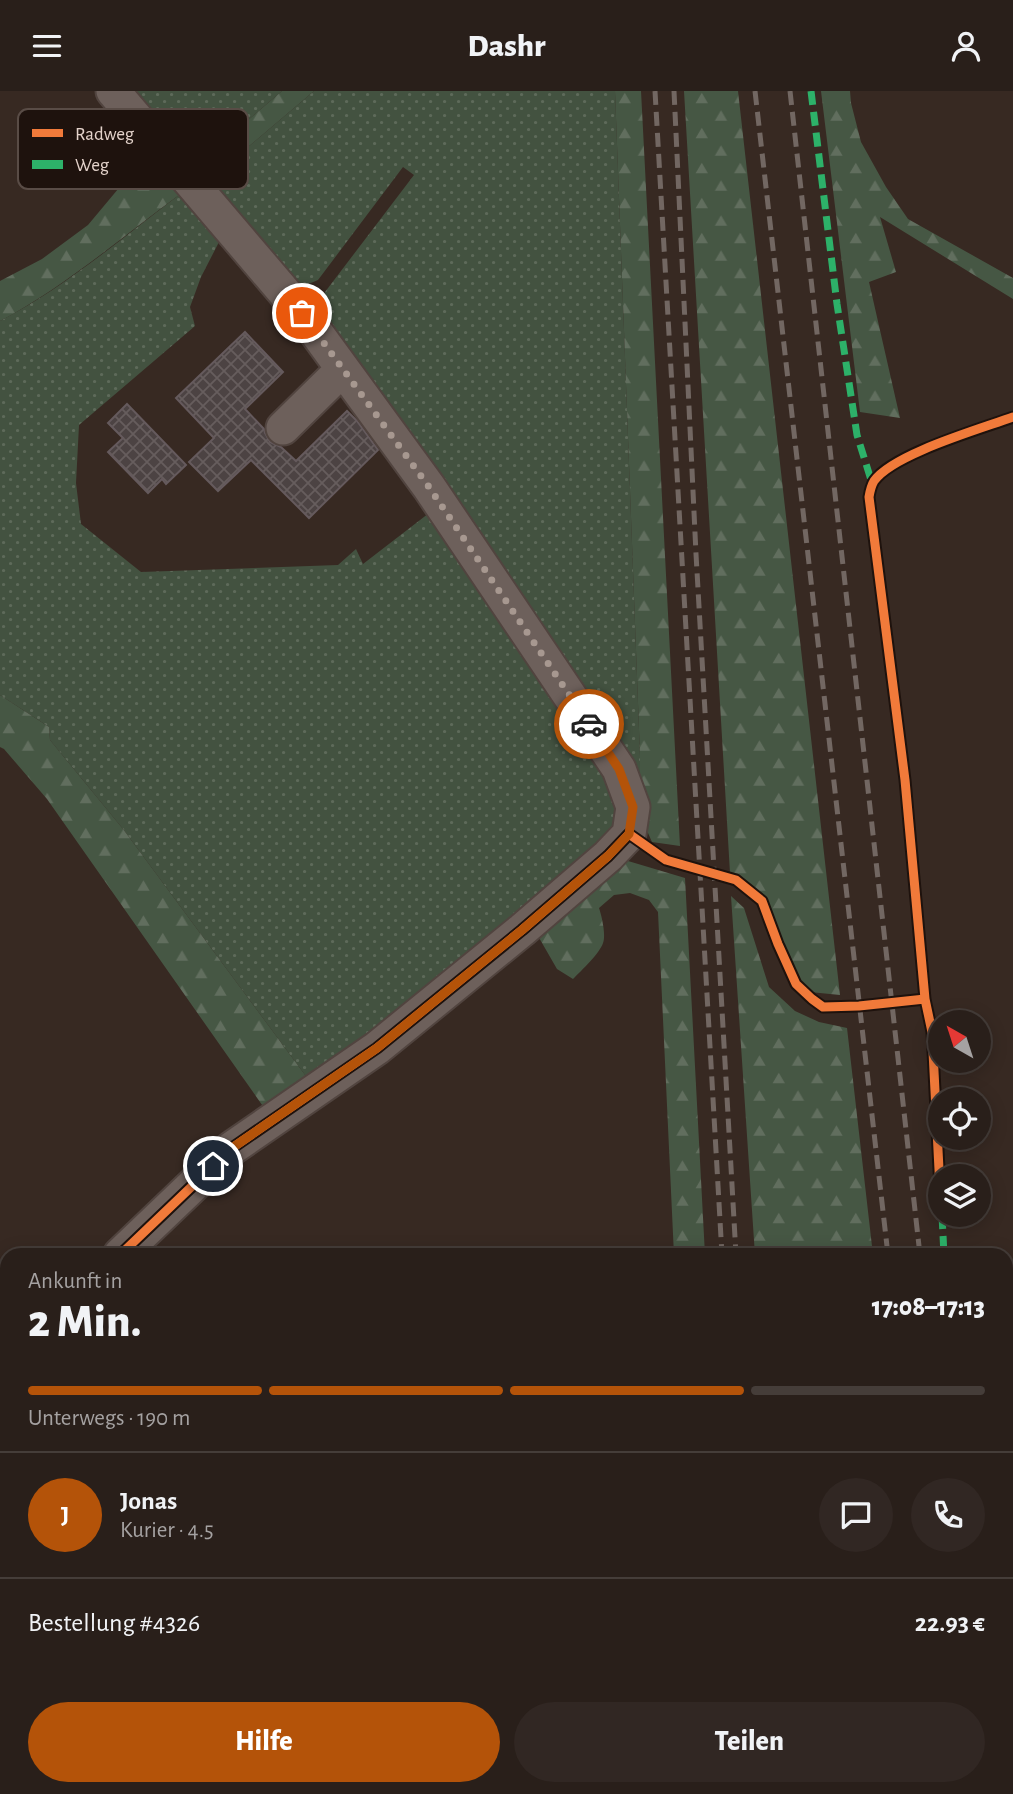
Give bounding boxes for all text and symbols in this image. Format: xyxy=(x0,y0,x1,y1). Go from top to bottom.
icon: menu xyxy=(28,27,66,65)
icon: person xyxy=(947,27,985,65)
text: Dashr xyxy=(468,30,545,62)
legend xyxy=(18,109,248,189)
text: Radweg xyxy=(75,125,135,144)
text: Weg xyxy=(75,156,110,175)
pin xyxy=(272,283,332,343)
icon: bag xyxy=(283,294,321,332)
courier xyxy=(554,689,624,759)
icon: car xyxy=(570,705,608,743)
north arrow xyxy=(928,1010,990,1073)
map controls xyxy=(928,1010,991,1227)
button: locate xyxy=(928,1087,991,1150)
pin xyxy=(183,1136,243,1196)
icon: home xyxy=(194,1147,232,1185)
button: layers xyxy=(928,1164,991,1227)
text: Ankunft in xyxy=(28,1270,122,1293)
text: 17:08–17:13 xyxy=(872,1294,985,1320)
text: 2 Min. xyxy=(28,1299,141,1345)
text: Unterwegs · 190 m xyxy=(28,1407,190,1430)
button: chat xyxy=(819,1478,893,1552)
button: phone xyxy=(911,1478,985,1552)
text: Jonas xyxy=(120,1488,177,1514)
text: J xyxy=(61,1502,69,1528)
text: Kurier · 4.5 xyxy=(120,1519,214,1542)
text: Bestellung #4326 xyxy=(28,1610,200,1636)
text: 22.93 € xyxy=(915,1610,985,1636)
button: Hilfe xyxy=(28,1702,500,1782)
button: Teilen xyxy=(514,1702,985,1782)

